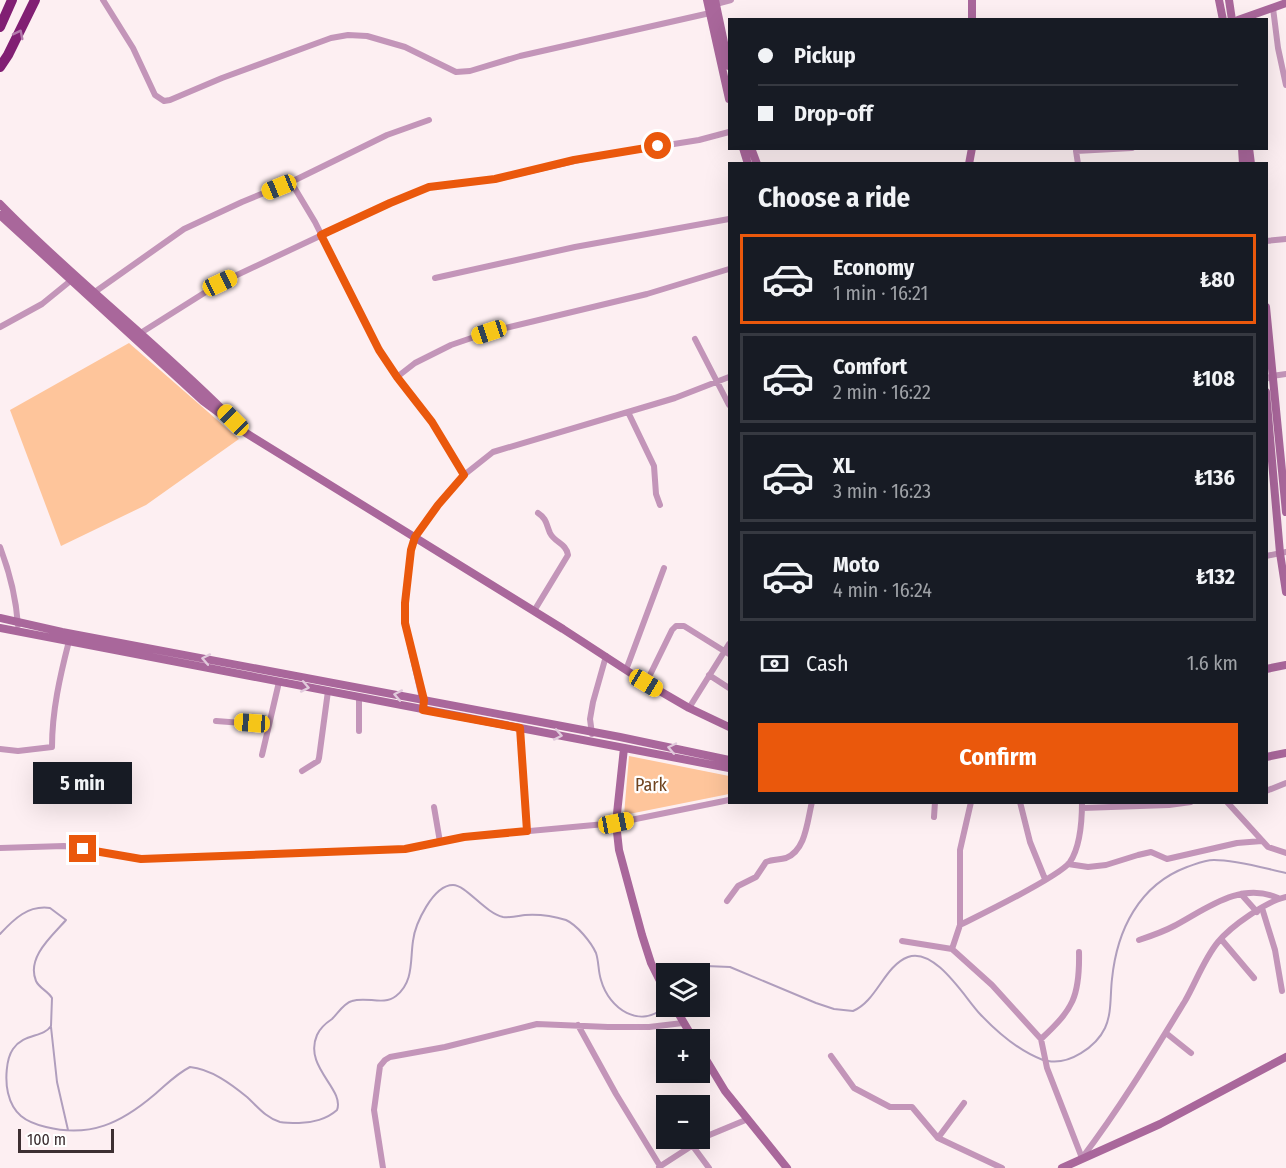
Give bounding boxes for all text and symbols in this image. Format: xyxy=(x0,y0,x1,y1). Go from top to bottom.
one-way arrow xyxy=(11,29,23,40)
text: Pickup xyxy=(794,42,856,69)
text: Drop-off xyxy=(794,100,873,127)
route start xyxy=(644,132,671,159)
car xyxy=(259,172,299,202)
text: Choose a ride xyxy=(758,182,910,214)
icon: car xyxy=(761,252,815,306)
text: Economy xyxy=(833,254,914,281)
text: ₺80 xyxy=(1200,266,1235,293)
car xyxy=(200,267,240,299)
text: 1 min · 16:21 xyxy=(833,281,928,305)
car xyxy=(469,318,509,346)
icon: car xyxy=(761,351,815,405)
text: Comfort xyxy=(833,353,907,380)
text: ₺108 xyxy=(1192,365,1235,392)
text: 2 min · 16:22 xyxy=(833,380,931,404)
car xyxy=(214,401,252,439)
icon: car xyxy=(761,450,815,504)
text: XL xyxy=(833,452,855,479)
text: ₺136 xyxy=(1194,464,1235,491)
text: 3 min · 16:23 xyxy=(833,479,931,503)
icon: car xyxy=(761,549,815,603)
text: Moto xyxy=(833,551,880,578)
text: ₺132 xyxy=(1196,563,1235,590)
text: 4 min · 16:24 xyxy=(833,578,932,602)
icon: cash xyxy=(758,647,791,680)
text: Cash xyxy=(806,650,849,677)
text: 1.6 km xyxy=(1187,651,1238,675)
one-way arrow xyxy=(201,653,211,666)
car xyxy=(626,666,666,700)
one-way arrow xyxy=(300,680,310,693)
one-way arrow xyxy=(393,689,403,702)
car xyxy=(233,713,271,733)
button: Confirm xyxy=(758,723,1238,792)
one-way arrow xyxy=(553,728,563,741)
one-way arrow xyxy=(667,742,677,755)
callout: 5 min xyxy=(34,762,132,804)
text: 5 min xyxy=(60,771,105,795)
park label: Park xyxy=(635,774,668,796)
car xyxy=(597,811,635,835)
route end xyxy=(69,835,96,862)
map controls xyxy=(656,963,710,1149)
button: layers xyxy=(656,963,710,1017)
button: + xyxy=(656,1029,710,1083)
button: − xyxy=(656,1095,710,1149)
scale bar xyxy=(18,1126,114,1154)
text: 100 m xyxy=(27,1130,66,1149)

